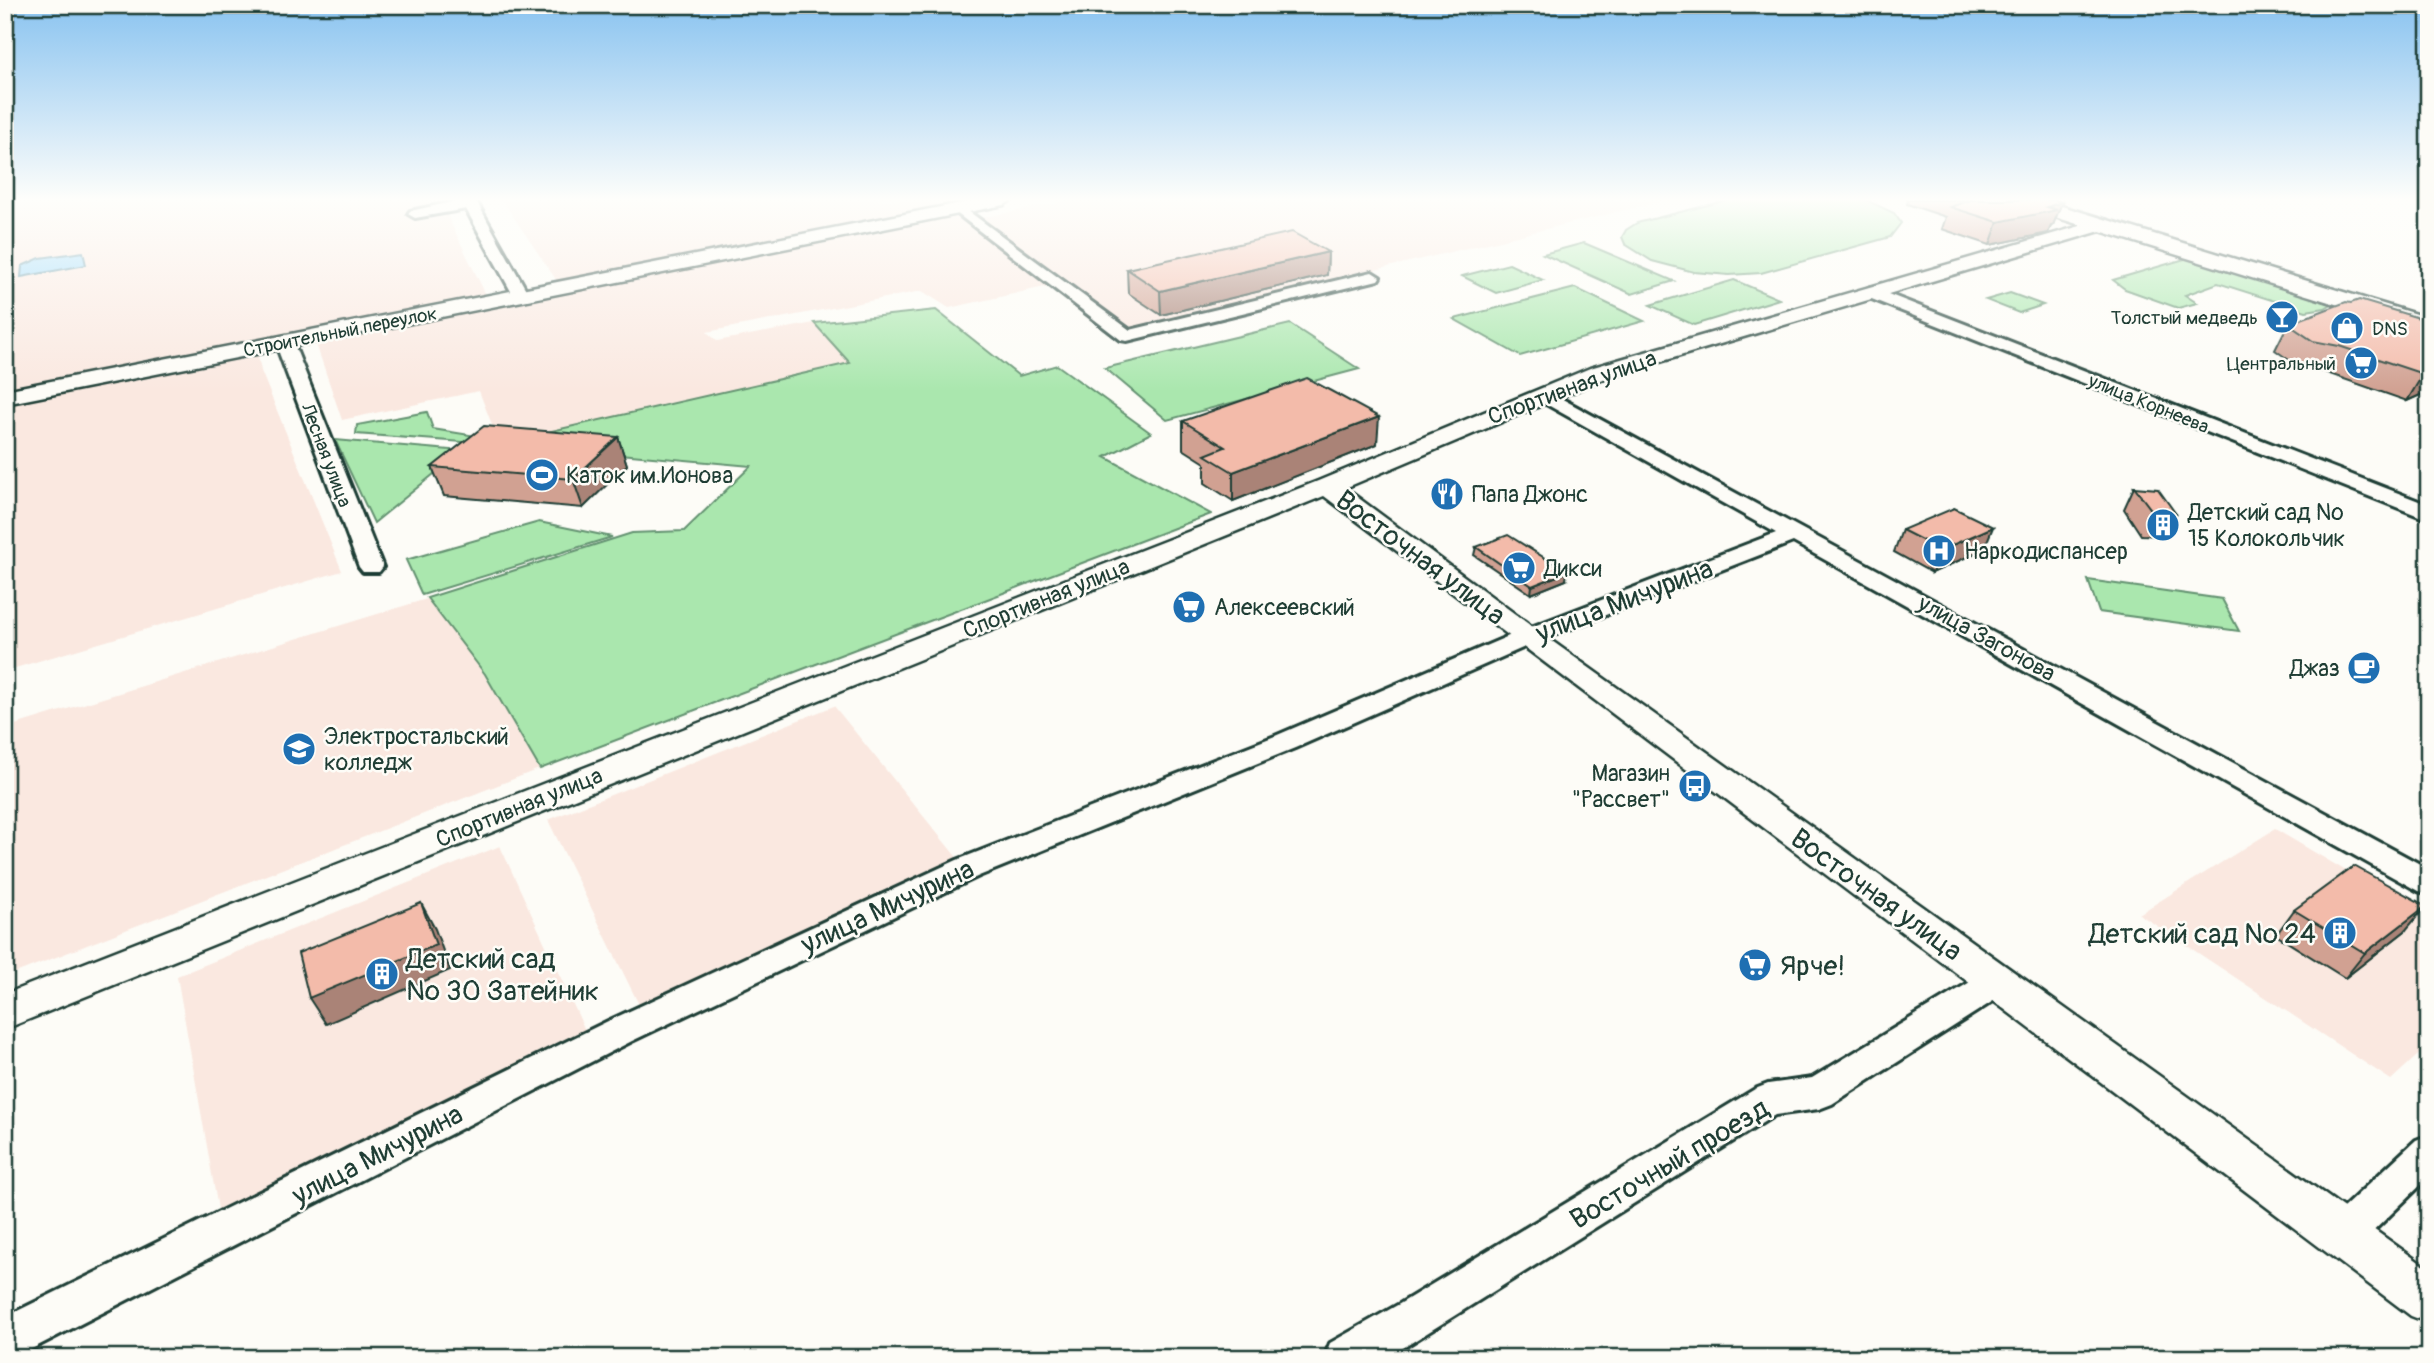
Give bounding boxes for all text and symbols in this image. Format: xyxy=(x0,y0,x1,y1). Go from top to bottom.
bar icon: Толстый медведь xyxy=(2263,298,2301,336)
street label: Строительный переулок xyxy=(241,301,439,363)
place label: Толстый медведь xyxy=(2111,306,2258,330)
shop icon: DNS xyxy=(2328,309,2366,347)
place label: DNS xyxy=(2372,317,2408,341)
street label: Спортивная улица xyxy=(1484,344,1660,431)
supermarket icon: Центральный xyxy=(2342,344,2380,382)
place label: Центральный xyxy=(2227,352,2336,376)
street label: улица Корнеева xyxy=(2084,368,2213,439)
street label: Лесная улица xyxy=(295,399,357,511)
sports icon: Каток им.Ионова xyxy=(523,456,561,494)
place label: Каток им.Ионова xyxy=(566,461,733,490)
restaurant icon: Папа Джонс xyxy=(1428,475,1466,513)
place label: Папа Джонс xyxy=(1472,480,1588,509)
street label: Восточная улица xyxy=(1328,483,1512,633)
place label: Детский сад № 15 Колокольчик xyxy=(2187,498,2345,553)
building icon: Детский сад № 15 Колокольчик xyxy=(2144,506,2182,544)
hospital icon: Наркодиспансер xyxy=(1920,532,1958,570)
place label: Наркодиспансер xyxy=(1964,537,2128,566)
supermarket icon: Дикси xyxy=(1500,549,1538,587)
street label: Спортивная улица xyxy=(958,552,1134,645)
street label: улица Мичурина xyxy=(1530,552,1718,652)
place label: Дикси xyxy=(1543,554,1602,583)
supermarket icon: Алексеевский xyxy=(1170,588,1208,626)
street label: улица Загонова xyxy=(1912,588,2061,688)
place label: Алексеевский xyxy=(1214,593,1355,622)
cafe icon: Джаз xyxy=(2345,649,2383,687)
place label: Джаз xyxy=(2289,654,2340,683)
place label: Электростальский колледж xyxy=(324,722,509,777)
school or university icon: Электростальский колледж xyxy=(280,730,318,768)
place label: Магазин "Рассвет" xyxy=(1572,759,1670,814)
street label: Спортивная улица xyxy=(431,761,607,854)
bus stop icon: Магазин "Рассвет" xyxy=(1676,767,1714,805)
street label: Восточная улица xyxy=(1783,821,1969,969)
street label: улица Мичурина xyxy=(795,852,980,963)
building icon: Детский сад № 24 xyxy=(2321,914,2359,952)
place label: Детский сад № 24 xyxy=(2088,917,2316,952)
place label: Детский сад № 30 Затейник xyxy=(405,942,599,1009)
supermarket icon: Ярче! xyxy=(1736,946,1774,984)
place label: Ярче! xyxy=(1780,949,1845,984)
building icon: Детский сад № 30 Затейник xyxy=(363,955,401,993)
street label: Восточный проезд xyxy=(1564,1091,1776,1237)
street label: улица Мичурина xyxy=(285,1097,469,1214)

